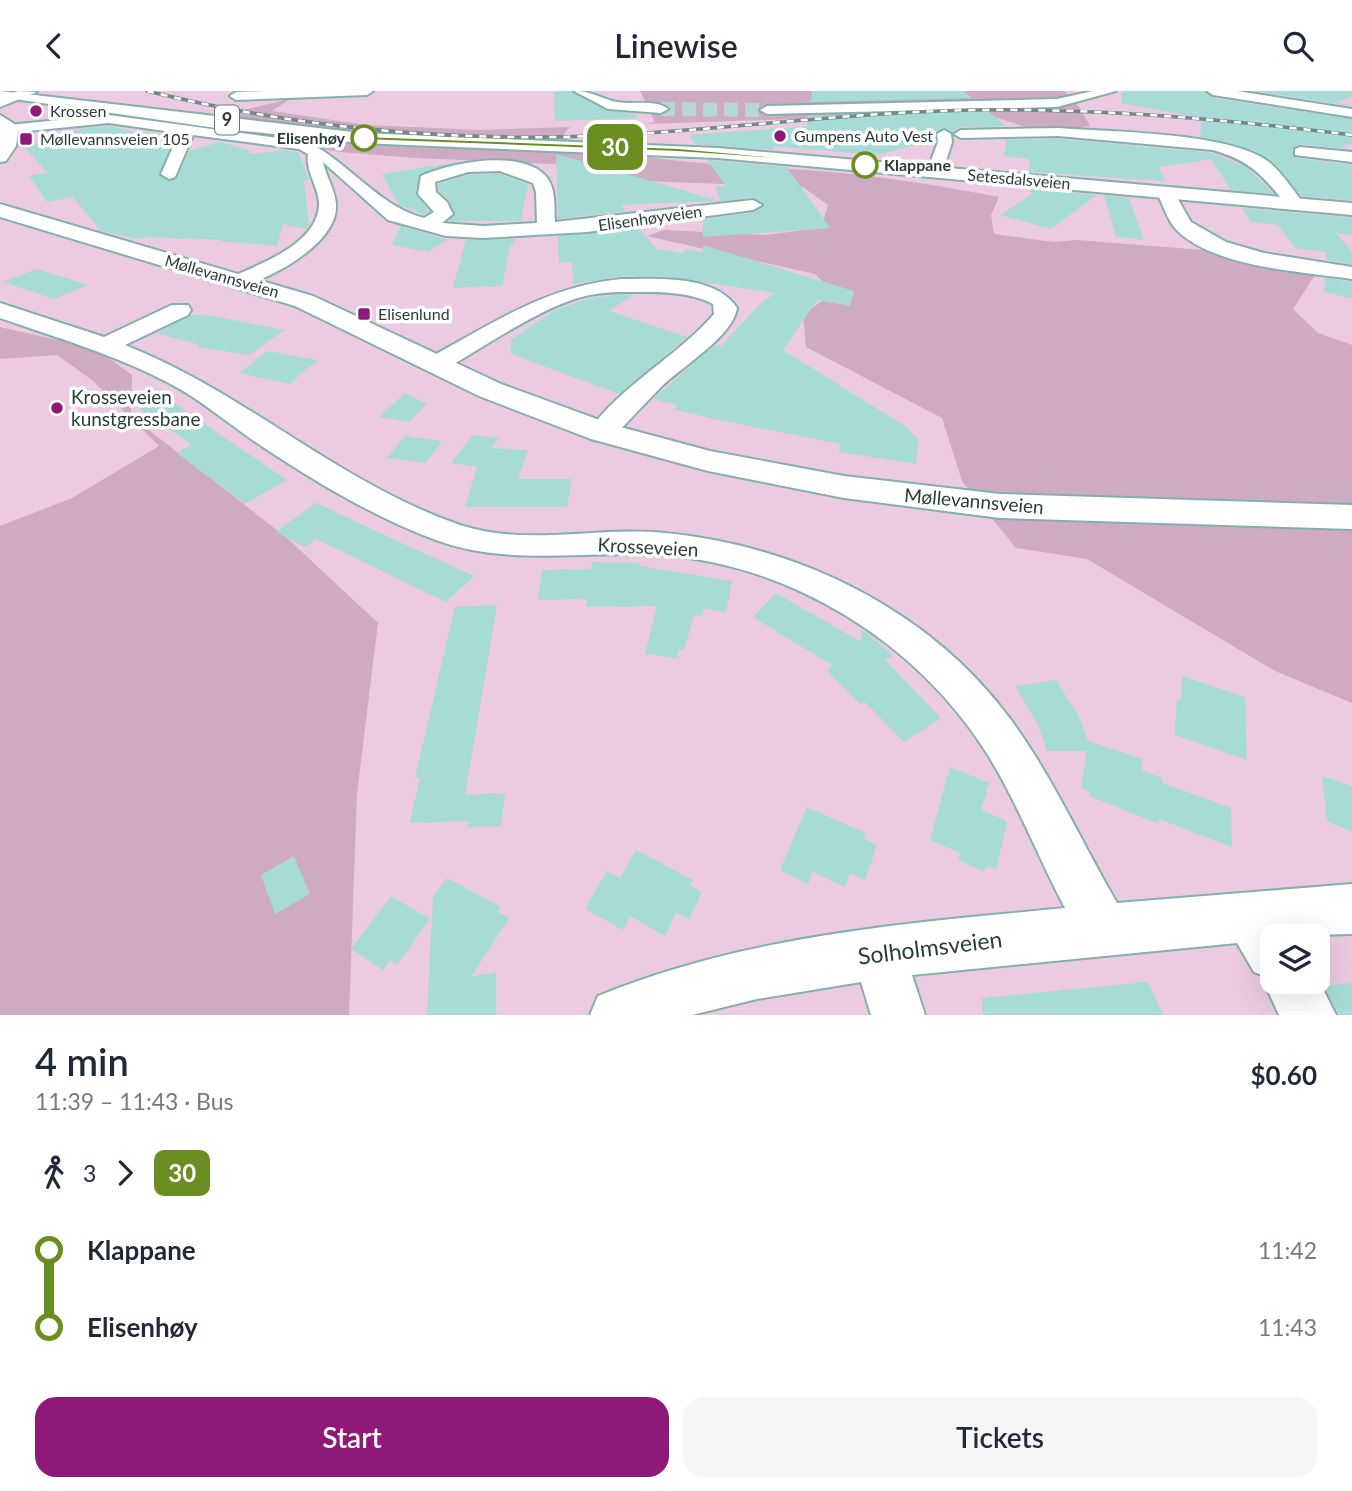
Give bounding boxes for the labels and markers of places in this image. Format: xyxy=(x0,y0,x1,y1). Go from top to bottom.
place label: Krossen xyxy=(50,101,106,120)
marker: Krossen xyxy=(28,103,44,119)
marker: Elisenhøy xyxy=(351,125,377,151)
place label: Gumpens Auto Vest xyxy=(794,126,933,145)
place label: Elisenhøy xyxy=(277,128,346,147)
marker: Gumpens Auto Vest xyxy=(772,128,788,144)
place label: Møllevannsveien 105 xyxy=(40,129,190,148)
marker: Møllevannsveien 105 xyxy=(18,131,34,147)
marker: Klappane xyxy=(852,152,878,178)
place label: Klappane xyxy=(884,155,951,174)
place label: Elisenlund xyxy=(378,304,450,323)
marker: Elisenlund xyxy=(356,306,372,322)
place label: Krosseveien kunstgressbane xyxy=(71,385,201,430)
marker: Krosseveien kunstgressbane xyxy=(49,400,65,416)

